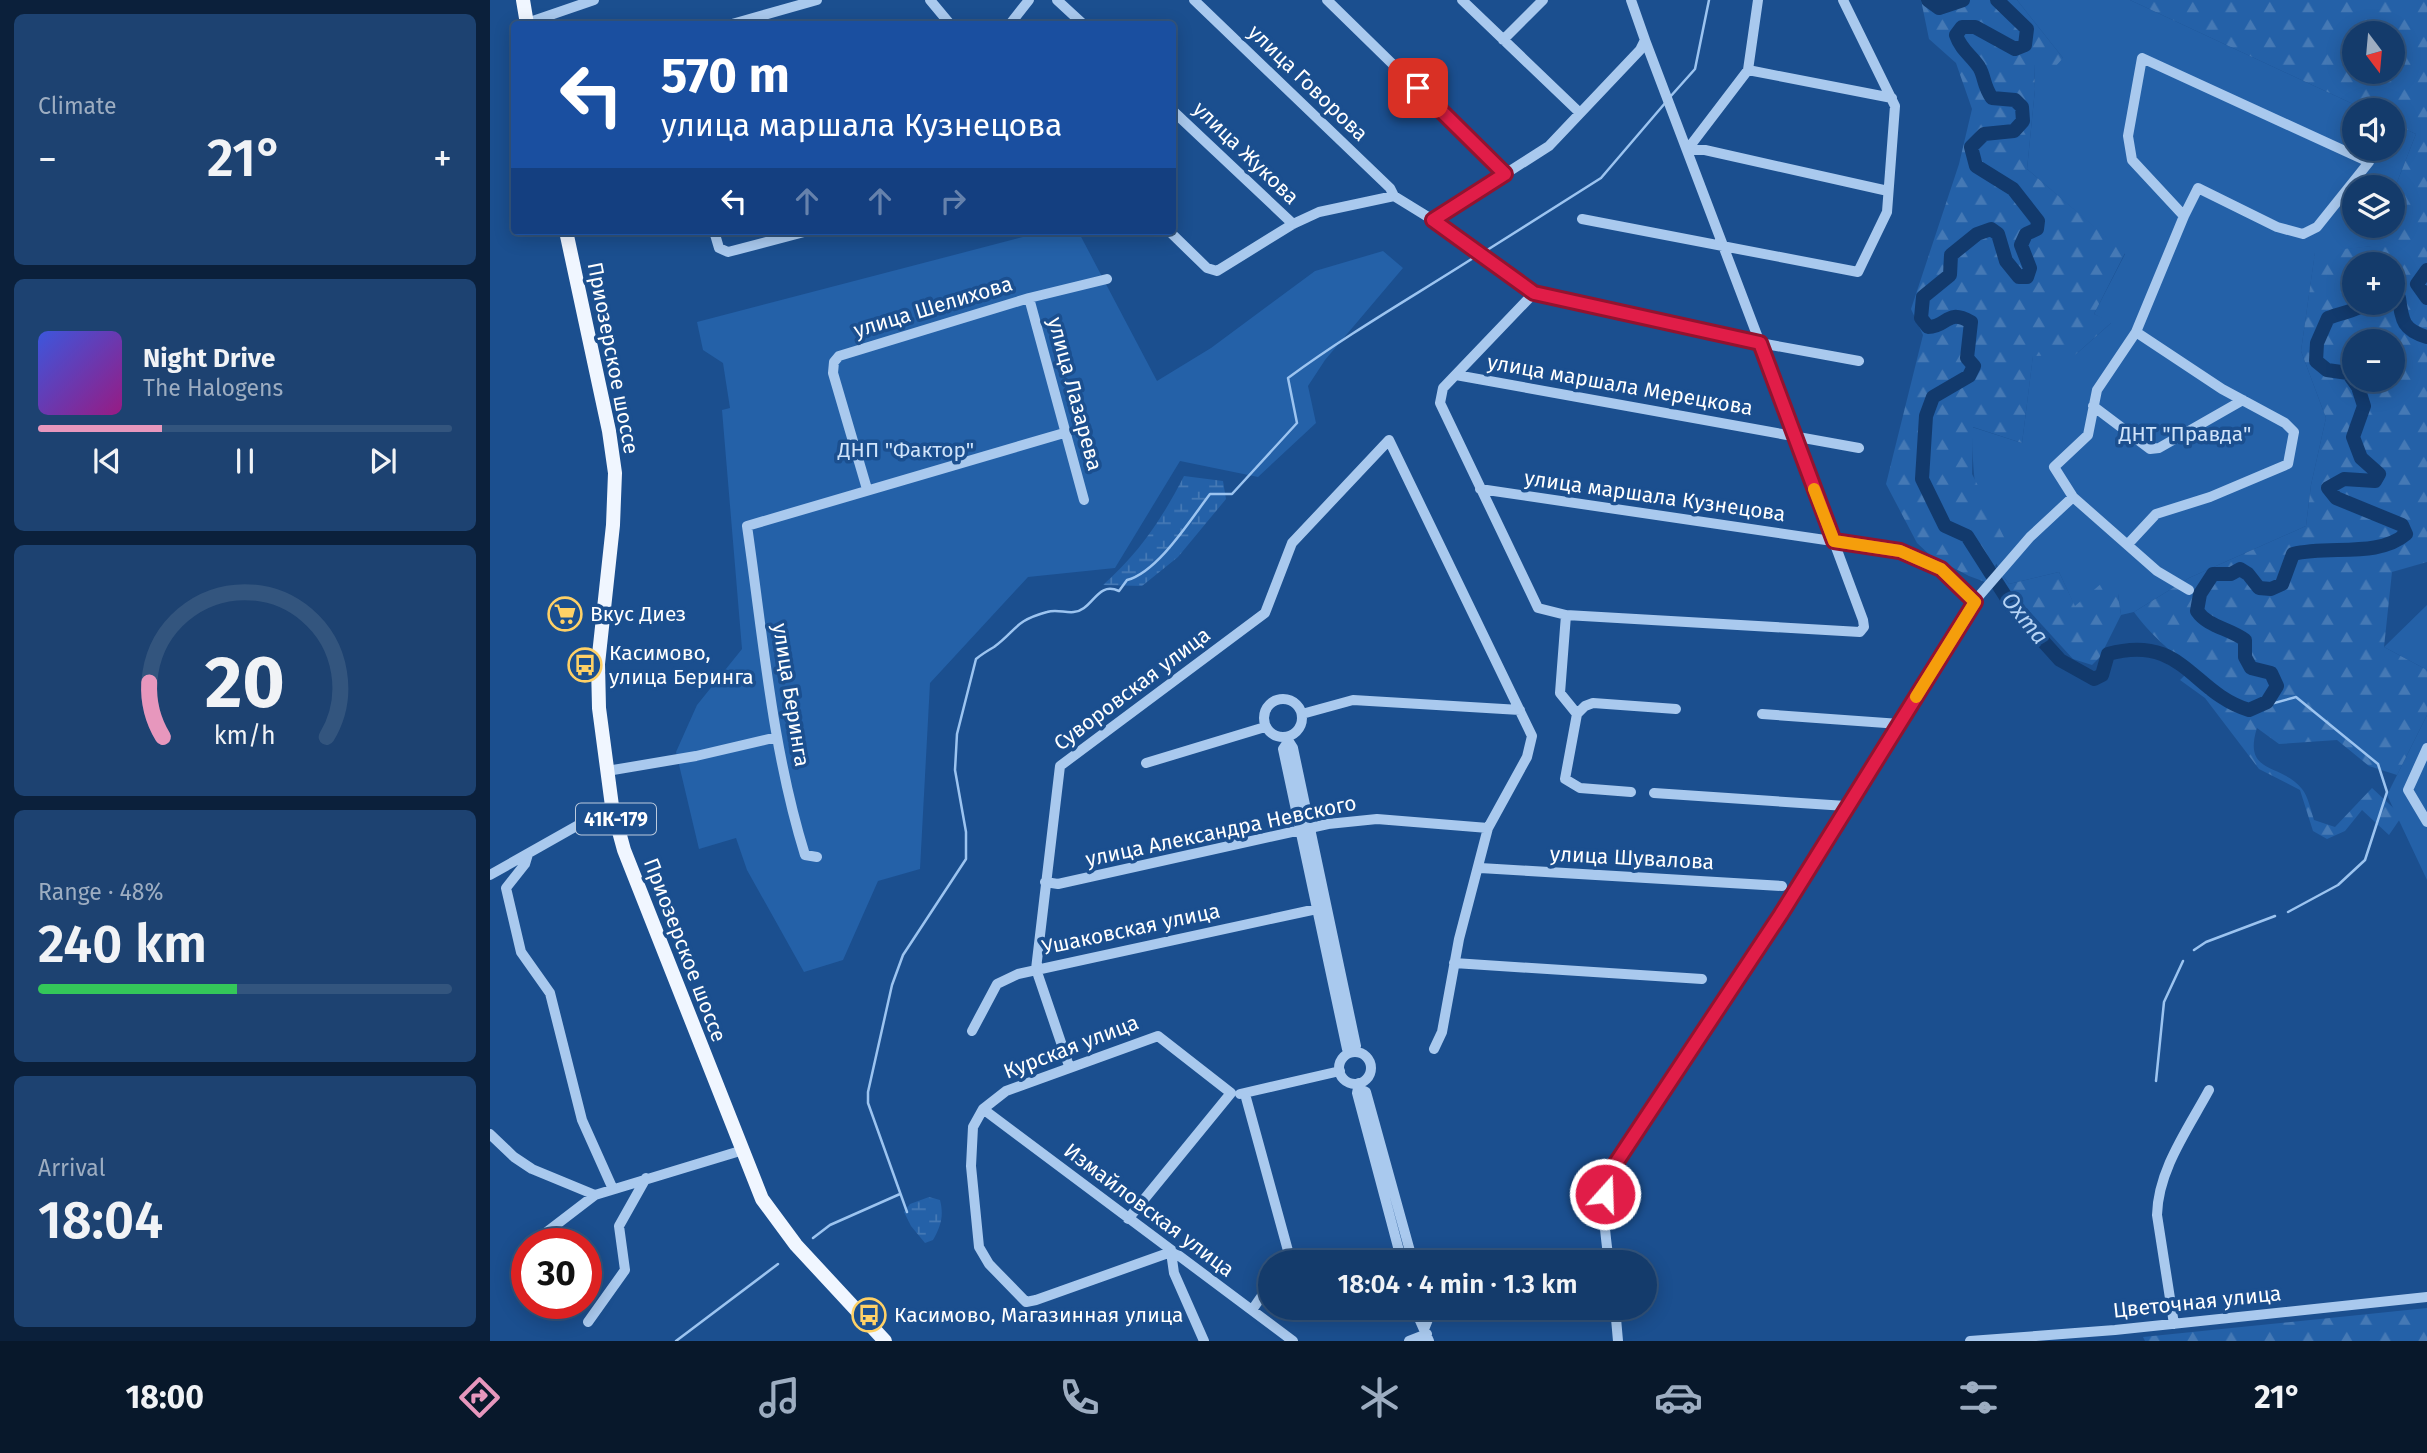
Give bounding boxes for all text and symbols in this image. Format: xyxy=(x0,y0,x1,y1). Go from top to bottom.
street label: улица Говорова xyxy=(1243,19,1373,147)
north arrow xyxy=(2342,21,2404,84)
map controls xyxy=(2342,21,2405,392)
text: 570 m xyxy=(661,46,790,105)
icon: left xyxy=(546,49,637,140)
pin xyxy=(1388,58,1448,118)
icon: arrive xyxy=(1399,69,1437,107)
text: Climate xyxy=(38,92,117,120)
street label: улица Жукова xyxy=(1188,96,1304,210)
button: sound xyxy=(2342,98,2405,161)
text: улица маршала Кузнецова xyxy=(661,106,1062,144)
text: 21° xyxy=(207,127,283,190)
text: − xyxy=(38,136,57,182)
text: + xyxy=(433,136,452,182)
button: layers xyxy=(2342,175,2405,238)
icon: left xyxy=(715,182,753,220)
icon: ahead xyxy=(788,182,826,220)
icon: ahead xyxy=(861,182,899,220)
icon: right xyxy=(934,182,972,220)
button: + xyxy=(2342,252,2405,315)
street label: Приозерское шоссе xyxy=(582,260,644,456)
street label: улица Шелихова xyxy=(850,270,1016,344)
street label: улица Лазарева xyxy=(1042,314,1108,474)
button: − xyxy=(2342,329,2405,392)
text: Night Drive xyxy=(143,343,275,374)
street label: улица маршала Мерецкова xyxy=(1485,349,1755,421)
text: The Halogens xyxy=(143,374,283,402)
park label: ДНТ "Правда" xyxy=(2118,421,2251,447)
park label: ДНП "Фактор" xyxy=(837,437,974,463)
icon: previous xyxy=(88,442,126,480)
icon: pause xyxy=(226,442,264,480)
icon: next xyxy=(364,442,402,480)
street label: улица маршала Кузнецова xyxy=(1523,465,1787,527)
water label: Охта xyxy=(1995,586,2055,650)
supermarket icon: Вкус Диез xyxy=(546,595,584,633)
place label: Вкус Диез xyxy=(590,601,686,627)
street label: улица Беринга xyxy=(767,621,815,769)
street label: Суворовская улица xyxy=(1049,622,1215,756)
text: 20 xyxy=(205,639,285,726)
place label: Касимово, улица Беринга xyxy=(609,640,754,690)
bus stop icon: Касимово, улица Беринга xyxy=(566,646,604,684)
text: km/h xyxy=(214,720,276,750)
street label: улица Александра Невского xyxy=(1083,790,1359,872)
road number: 41К-179 xyxy=(576,804,656,834)
street label: улица Шувалова xyxy=(1549,841,1715,875)
street label: Приозерское шоссе xyxy=(638,854,732,1046)
text: Range · 48% xyxy=(38,878,163,906)
street label: Ушаковская улица xyxy=(1040,897,1222,961)
text: 240 km xyxy=(38,913,207,976)
street label: Курская улица xyxy=(1000,1009,1142,1085)
street label: Измайловская улица xyxy=(1059,1137,1239,1283)
text: Arrival xyxy=(38,1154,105,1182)
position arrow xyxy=(1568,1157,1642,1231)
text: 18:04 xyxy=(38,1189,163,1252)
speed limit sign: 30 xyxy=(511,1228,602,1319)
text: 18:04 · 4 min · 1.3 km xyxy=(1337,1269,1578,1300)
street label: Цветочная улица xyxy=(2112,1280,2282,1324)
bus stop icon: Касимово, Магазинная улица xyxy=(850,1296,888,1334)
place label: Касимово, Магазинная улица xyxy=(894,1302,1183,1328)
icon: directions xyxy=(455,1373,504,1422)
icon: music xyxy=(755,1373,804,1422)
icon: phone xyxy=(1055,1373,1104,1422)
icon: climate xyxy=(1355,1373,1404,1422)
icon: car xyxy=(1654,1373,1703,1422)
icon: filters xyxy=(1954,1373,2003,1422)
text: 18:00 xyxy=(125,1378,204,1416)
text: 21° xyxy=(2254,1378,2302,1416)

